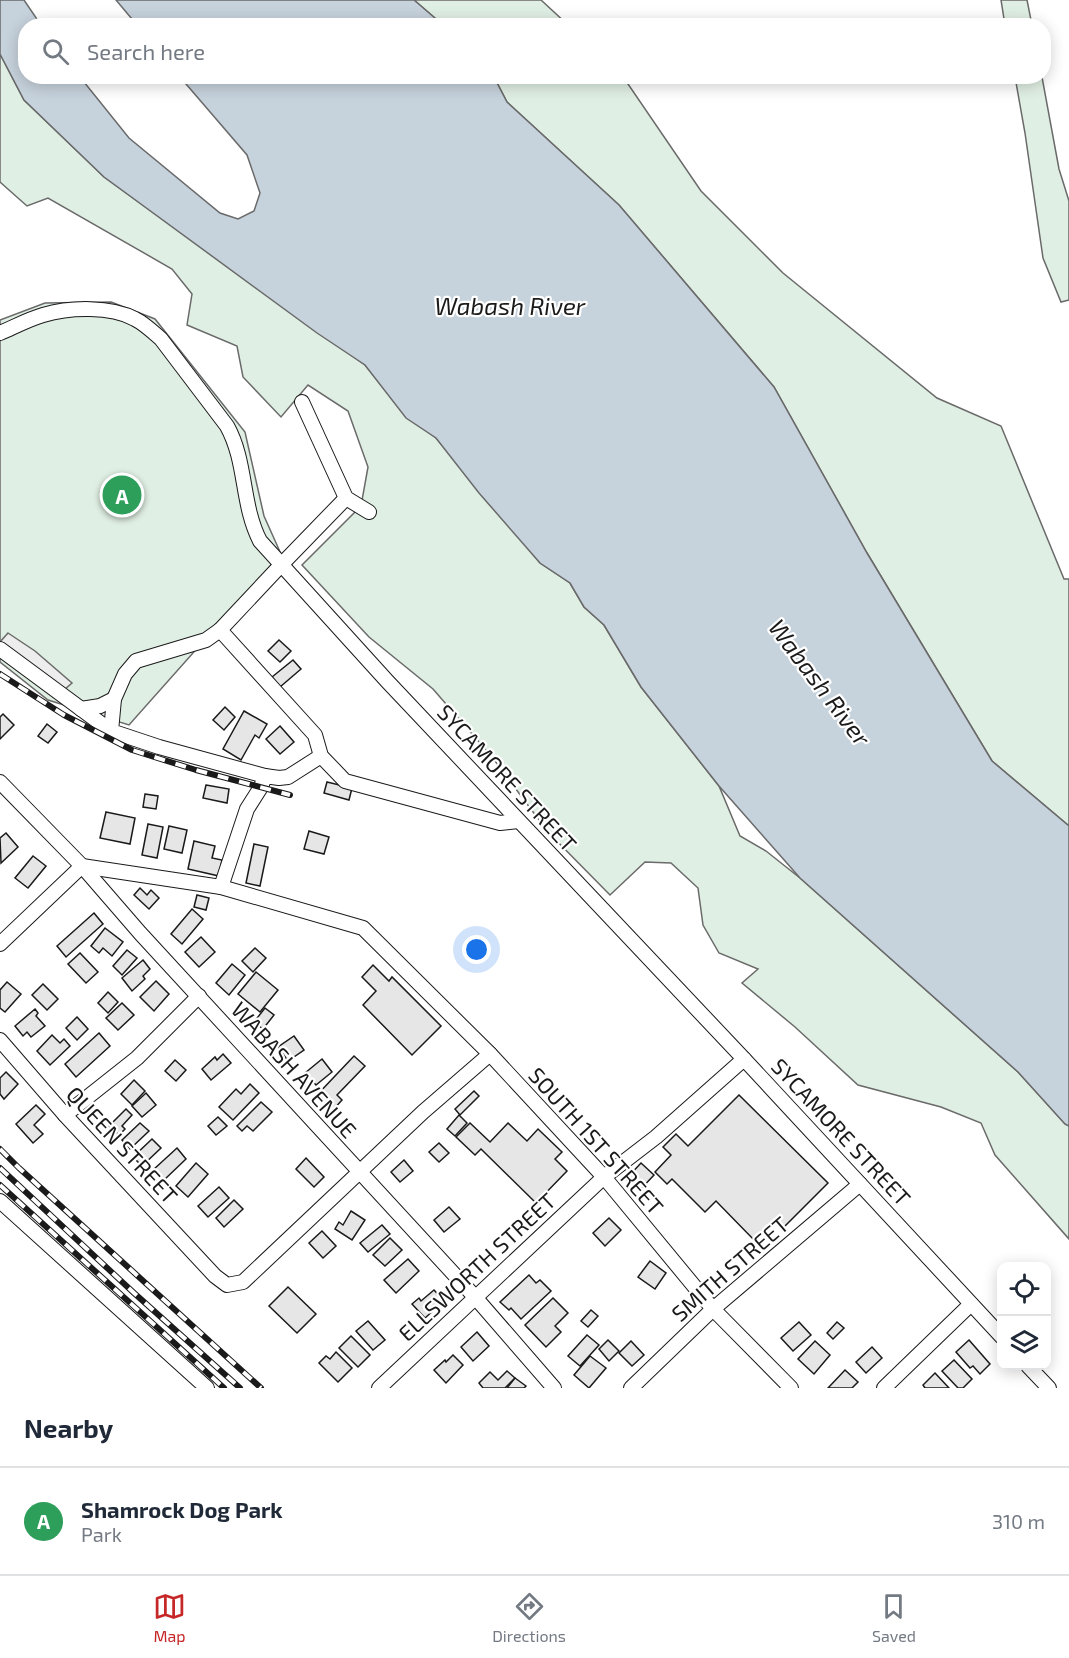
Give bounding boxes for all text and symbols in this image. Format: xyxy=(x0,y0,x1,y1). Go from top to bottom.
search box xyxy=(18,18,1051,84)
icon: search xyxy=(39,35,72,68)
text: Search here xyxy=(87,38,205,64)
water label: Wabash River xyxy=(435,291,586,320)
pin: A xyxy=(102,472,142,518)
water label: Wabash River xyxy=(763,613,877,751)
street label: SYCAMORE STREET xyxy=(433,698,583,856)
your location xyxy=(462,935,491,964)
street label: WABASH AVENUE xyxy=(227,996,363,1143)
street label: SYCAMORE STREET xyxy=(767,1052,917,1210)
street label: SOUTH 1ST STREET xyxy=(524,1062,670,1219)
street label: QUEEN STREET xyxy=(61,1080,184,1209)
street label: ELLSWORTH STREET xyxy=(393,1187,560,1346)
street label: SMITH STREET xyxy=(666,1210,793,1326)
map controls xyxy=(997,1262,1051,1370)
button: locate xyxy=(997,1262,1051,1316)
button: layers xyxy=(997,1316,1051,1370)
text: Nearby xyxy=(24,1412,113,1443)
text: Shamrock Dog Park xyxy=(81,1496,283,1522)
text: A xyxy=(37,1509,50,1533)
text: 310 m xyxy=(992,1509,1045,1533)
text: Park xyxy=(81,1522,122,1546)
tab: Map xyxy=(153,1590,186,1645)
tab: Directions xyxy=(492,1590,566,1645)
tab: Saved xyxy=(872,1590,916,1645)

